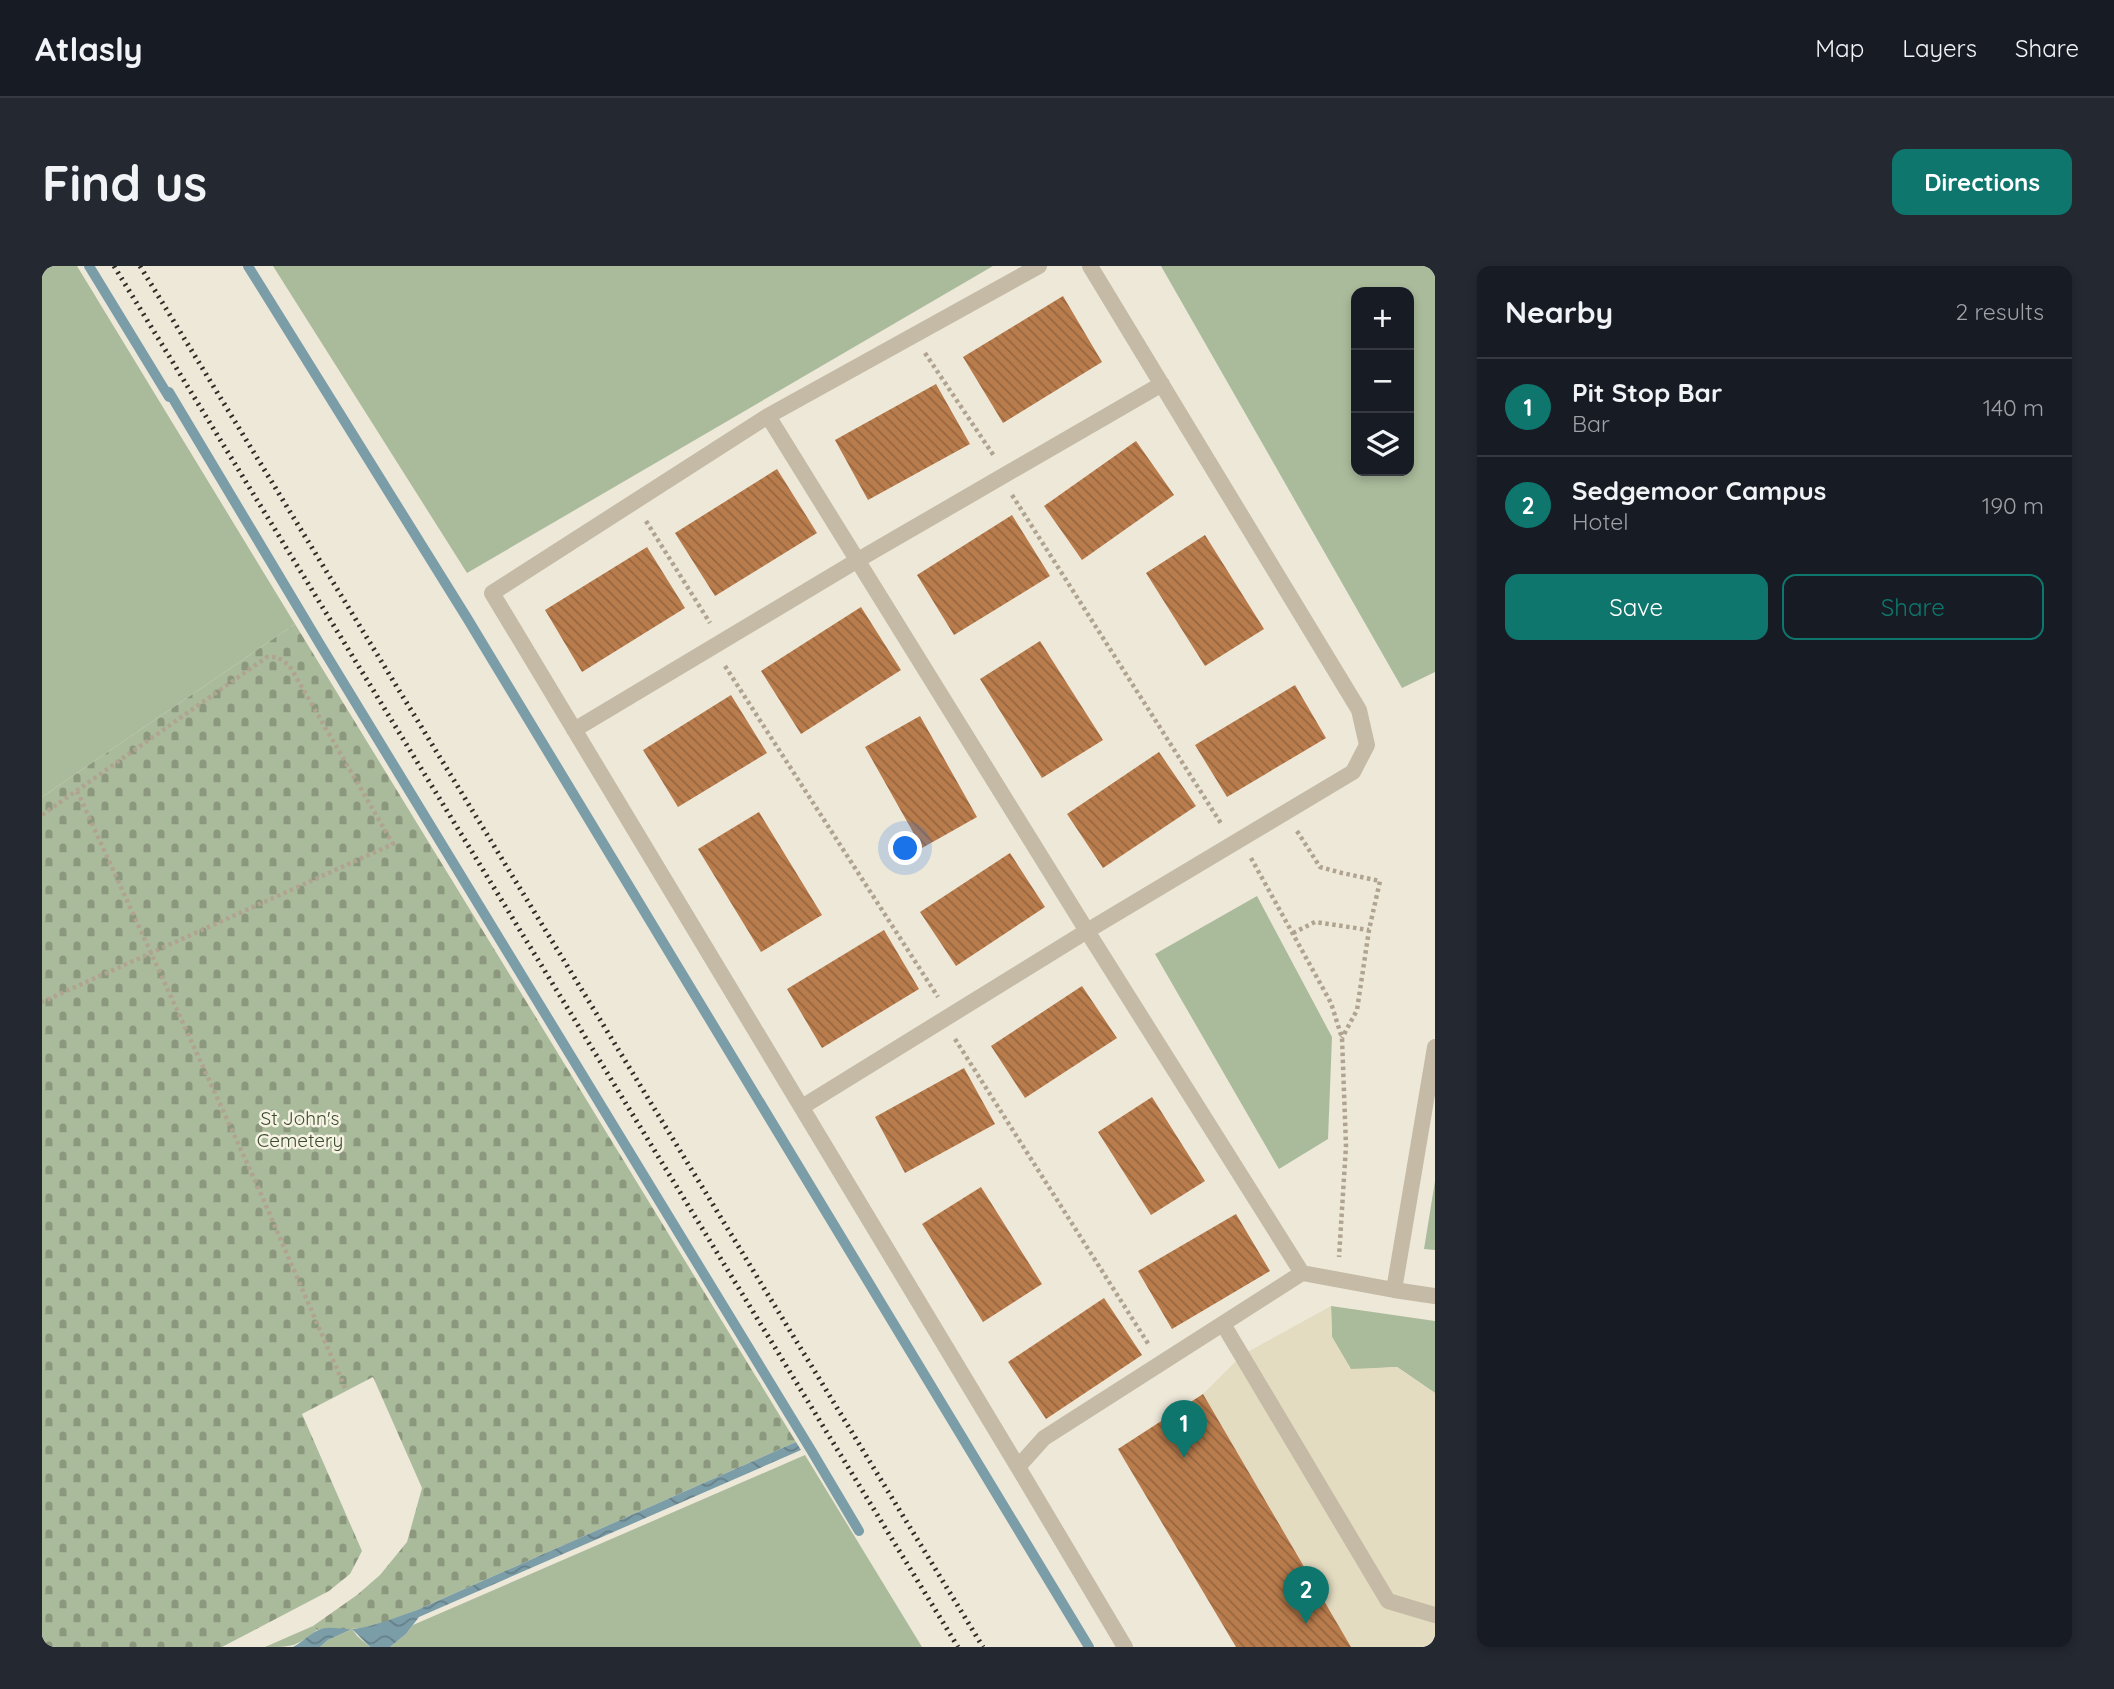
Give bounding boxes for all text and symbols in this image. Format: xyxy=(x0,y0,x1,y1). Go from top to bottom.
text: Atlasly xyxy=(35,28,143,69)
text: Map xyxy=(1815,33,1864,63)
text: Layers xyxy=(1902,33,1977,63)
text: Share xyxy=(2015,33,2079,63)
button: Directions xyxy=(1892,149,2072,215)
text: Find us xyxy=(42,152,207,213)
map controls xyxy=(1351,287,1414,476)
button: + xyxy=(1351,287,1414,350)
text: Nearby xyxy=(1505,293,1613,331)
text: 2 results xyxy=(1955,297,2044,326)
button: − xyxy=(1351,350,1414,413)
text: Pit Stop Bar xyxy=(1572,376,1722,409)
text: 1 xyxy=(1524,393,1532,422)
text: 140 m xyxy=(1983,393,2044,422)
text: Bar xyxy=(1572,409,1610,438)
button: layers xyxy=(1351,413,1414,476)
text: Sedgemoor Campus xyxy=(1572,474,1826,507)
text: 2 xyxy=(1521,491,1535,520)
text: 190 m xyxy=(1982,491,2044,520)
text: Hotel xyxy=(1572,507,1628,536)
button: Save xyxy=(1505,574,1768,640)
button: Share xyxy=(1782,574,2044,640)
your location xyxy=(888,831,922,865)
park label: St John's Cemetery xyxy=(257,1106,343,1152)
pin: 1 xyxy=(1161,1400,1207,1458)
pin: 2 xyxy=(1283,1566,1329,1624)

